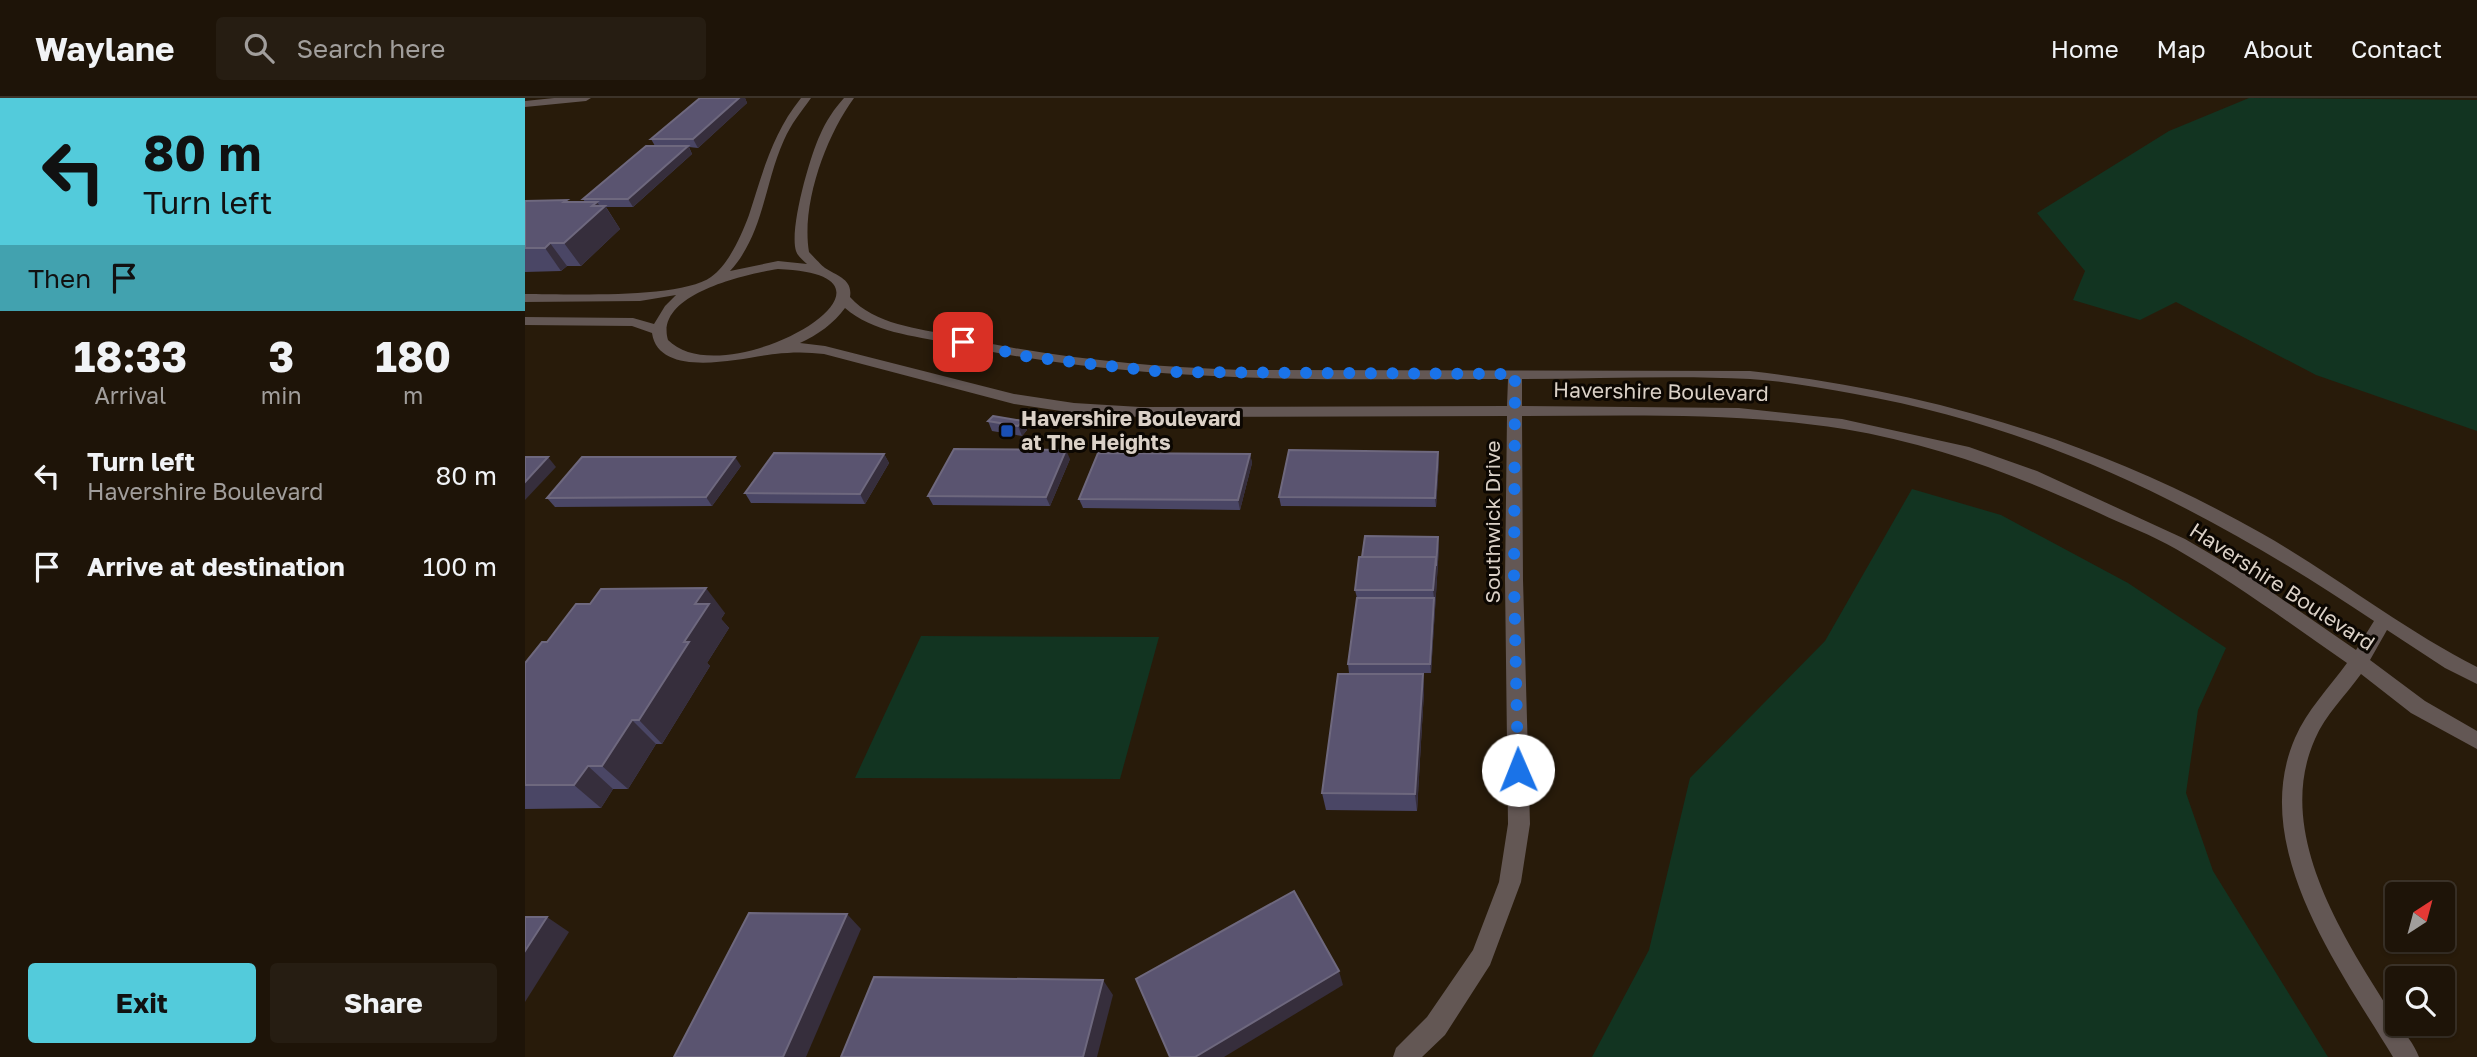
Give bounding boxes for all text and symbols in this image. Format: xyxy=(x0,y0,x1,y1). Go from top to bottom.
search box xyxy=(216,17,706,80)
text: Waylane xyxy=(35,29,174,68)
icon: search xyxy=(240,29,278,67)
text: Search here xyxy=(296,33,445,64)
text: Home xyxy=(2051,34,2119,63)
text: Map xyxy=(2157,34,2206,63)
text: About xyxy=(2244,34,2313,63)
text: Contact xyxy=(2351,34,2442,63)
text: 80 m xyxy=(143,123,261,182)
icon: left xyxy=(28,126,119,217)
text: Turn left xyxy=(143,183,272,221)
icon: arrive xyxy=(105,259,143,297)
text: Then xyxy=(28,263,91,294)
pin xyxy=(933,312,993,372)
icon: arrive xyxy=(944,323,982,361)
text: 18:33 xyxy=(74,331,187,381)
text: 3 xyxy=(268,331,294,381)
text: 180 xyxy=(375,331,451,381)
street label: Havershire Boulevard xyxy=(1553,376,1769,406)
text: Arrival xyxy=(94,381,166,409)
text: min xyxy=(261,381,302,409)
text: m xyxy=(403,381,423,409)
place label: Havershire Boulevard at The Heights xyxy=(1021,405,1241,455)
marker: Havershire Boulevard at The Heights xyxy=(999,423,1015,439)
street label: Southwick Drive xyxy=(1479,440,1505,604)
text: Turn left xyxy=(87,446,195,477)
icon: left xyxy=(28,457,66,495)
text: 80 m xyxy=(436,460,497,491)
text: Havershire Boulevard xyxy=(87,477,323,505)
street label: Havershire Boulevard xyxy=(2185,517,2380,656)
icon: arrive xyxy=(28,548,66,586)
text: Arrive at destination xyxy=(87,551,345,582)
text: 100 m xyxy=(423,551,497,582)
position arrow xyxy=(1481,733,1555,807)
north arrow xyxy=(2385,882,2455,952)
map controls xyxy=(2385,882,2455,1036)
button: Exit xyxy=(28,963,256,1043)
button: Share xyxy=(270,963,497,1043)
button: search xyxy=(2385,966,2455,1036)

